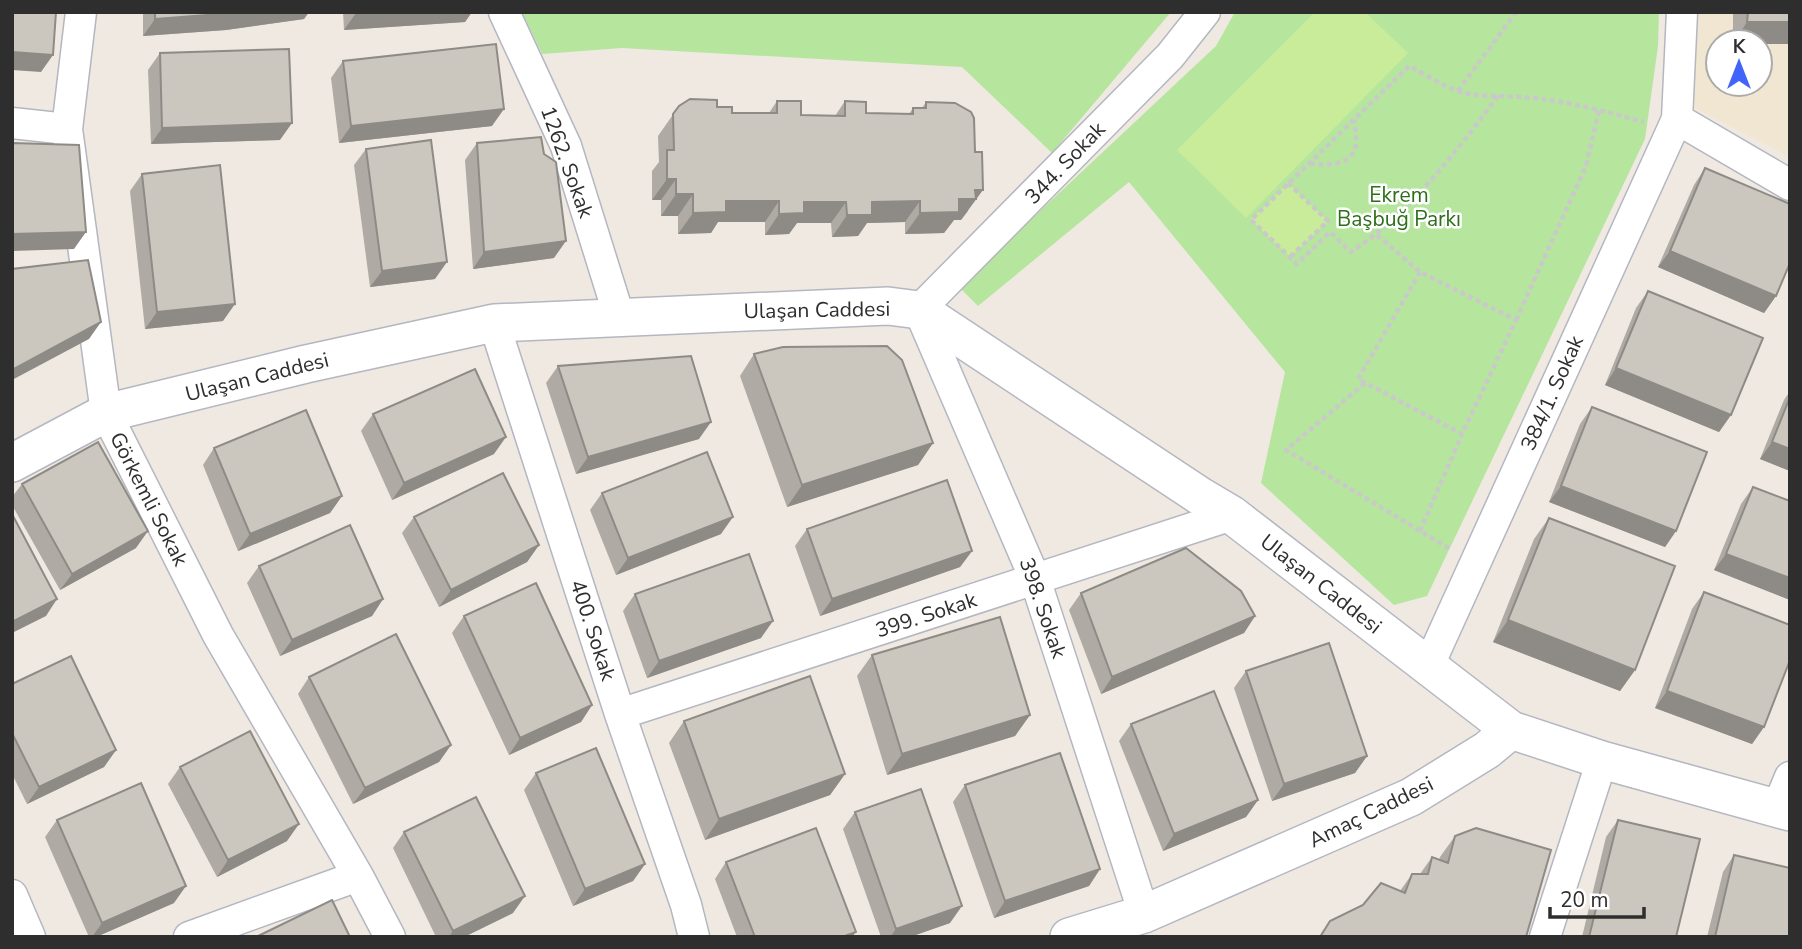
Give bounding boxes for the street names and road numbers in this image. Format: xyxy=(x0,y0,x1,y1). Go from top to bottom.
street label: 1262. Sokak xyxy=(534,102,600,222)
street label: 344. Sokak xyxy=(1019,115,1112,210)
street label: Ulaşan Caddesi xyxy=(743,295,891,325)
street label: 384/1. Sokak xyxy=(1514,331,1590,455)
street label: Ulaşan Caddesi xyxy=(182,346,332,408)
street label: Görkemli Sokak xyxy=(103,427,195,571)
street label: Ulaşan Caddesi xyxy=(1255,528,1387,640)
street label: 398. Sokak xyxy=(1013,554,1073,662)
street label: 400. Sokak xyxy=(564,576,623,685)
street label: 399. Sokak xyxy=(872,585,981,644)
street label: Amaç Caddesi xyxy=(1304,770,1438,854)

